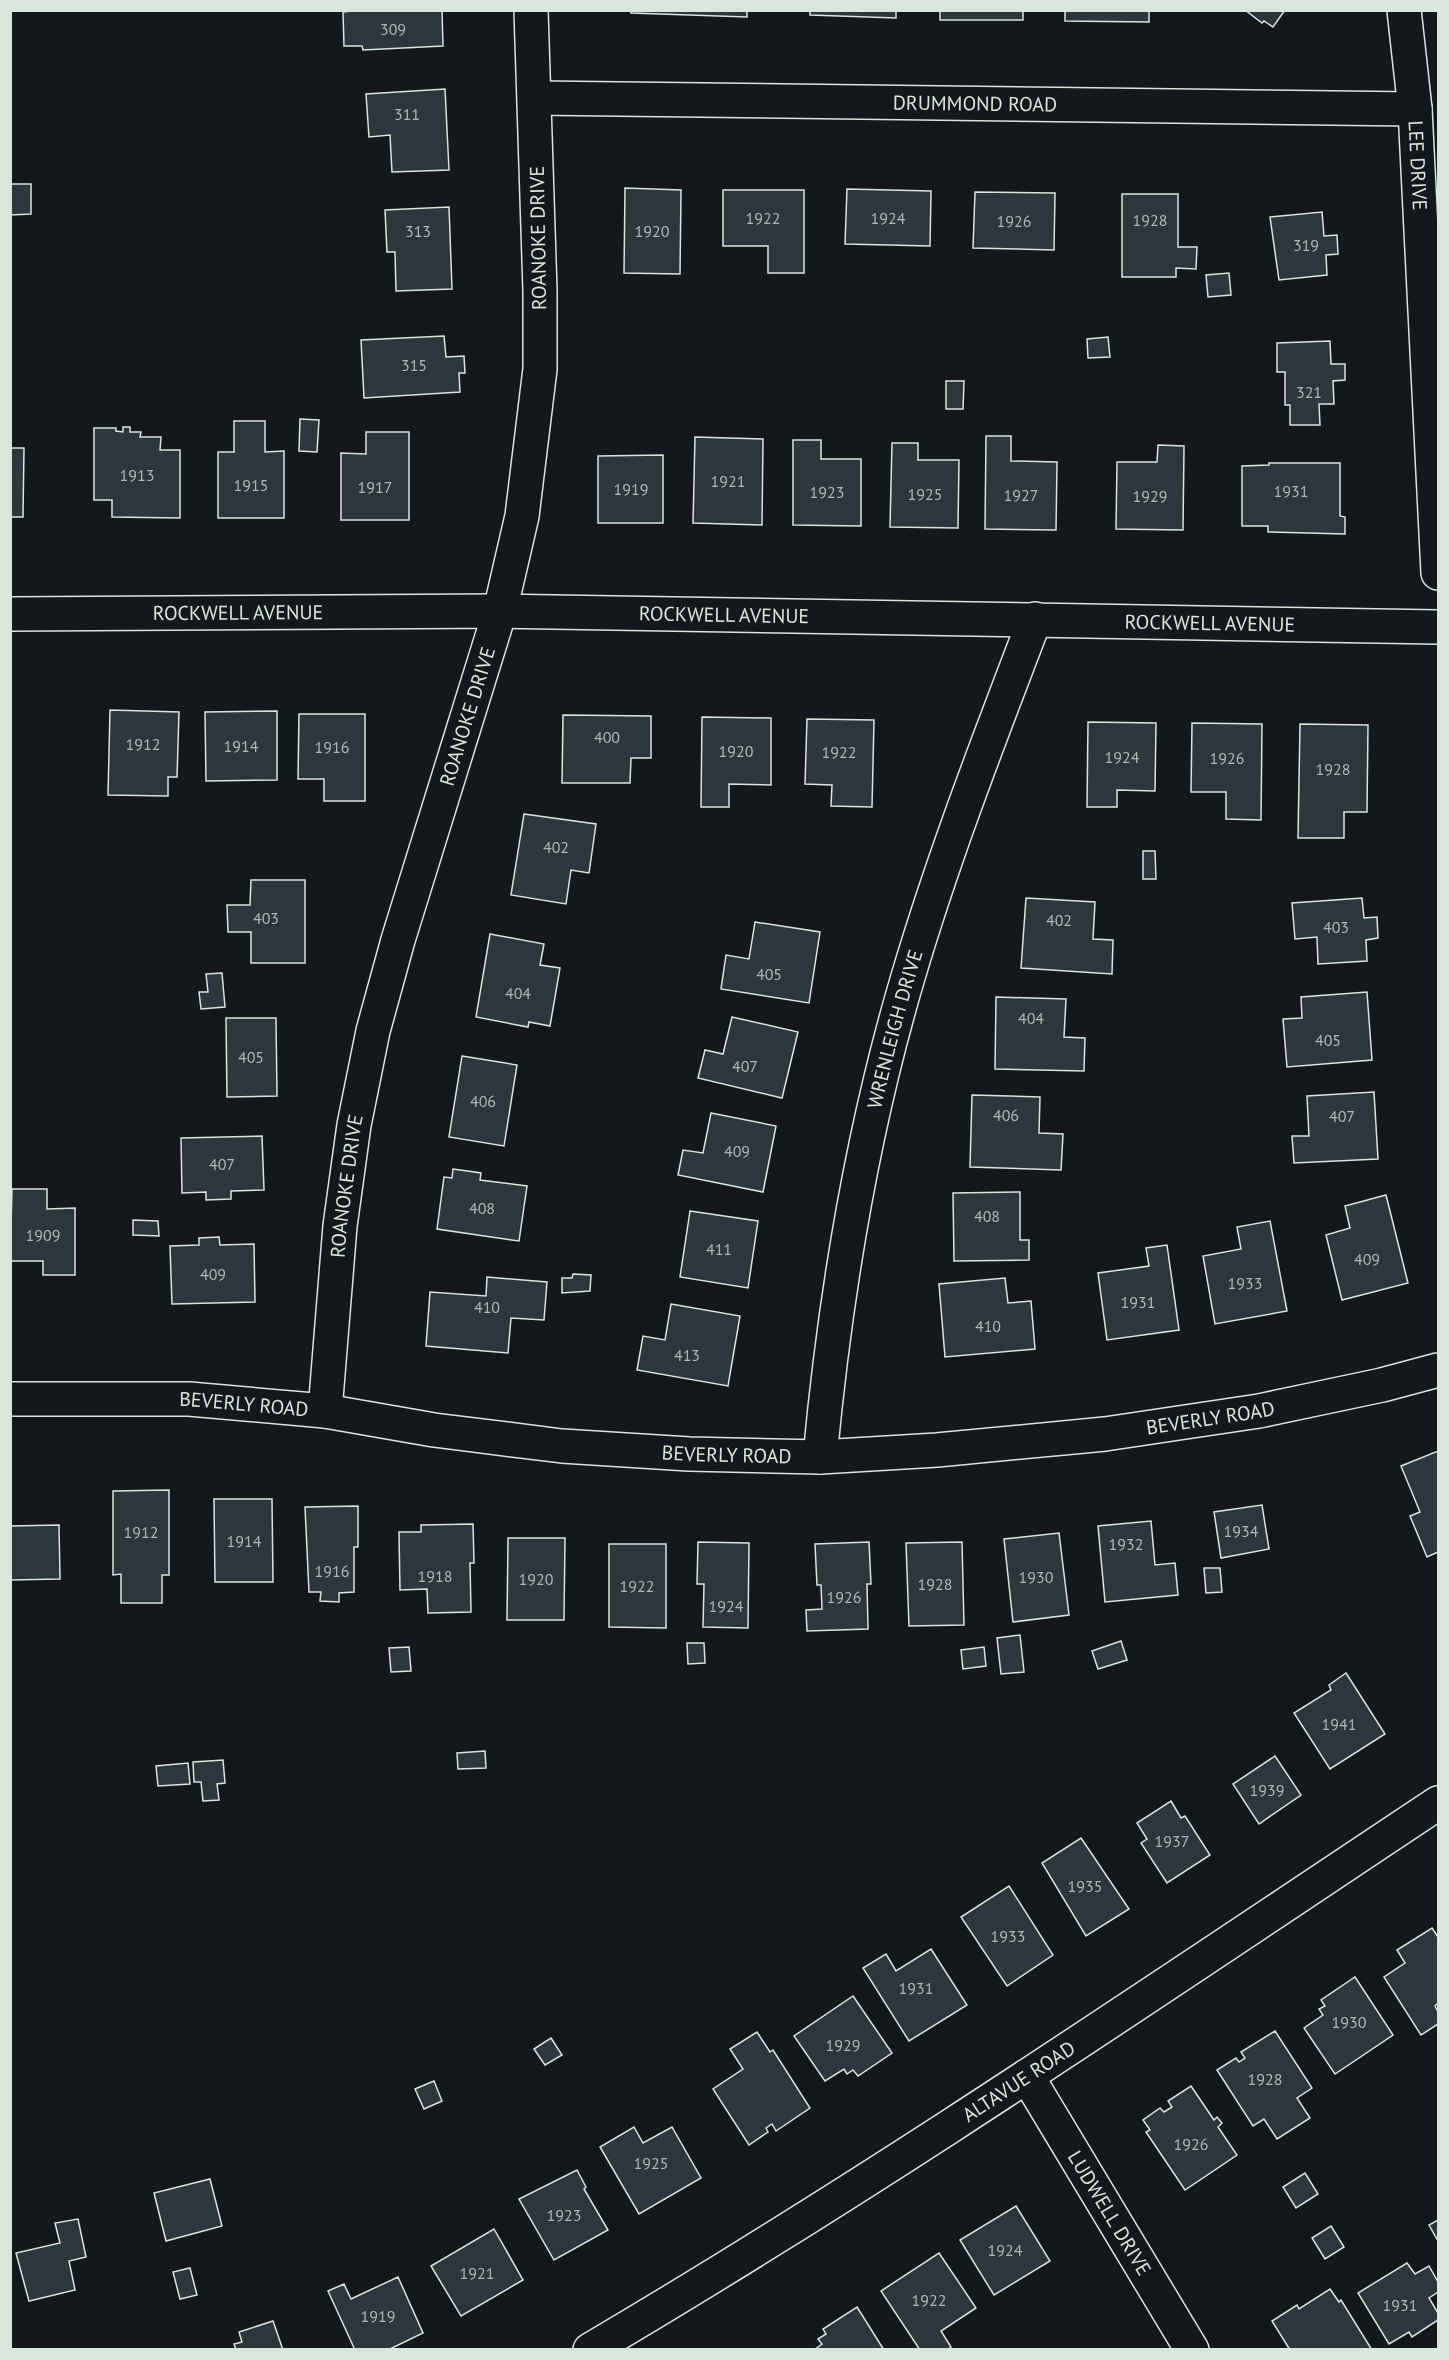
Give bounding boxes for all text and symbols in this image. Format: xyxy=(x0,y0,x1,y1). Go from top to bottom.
house number: 309 xyxy=(380,19,406,39)
street label: DRUMMOND ROAD xyxy=(893,89,1057,118)
house number: 311 xyxy=(394,104,420,124)
street label: LEE DRIVE xyxy=(1403,120,1433,211)
street label: ROANOKE DRIVE xyxy=(524,166,552,310)
house number: 1922 xyxy=(746,208,780,228)
house number: 1924 xyxy=(871,208,906,228)
house number: 1928 xyxy=(1133,210,1167,230)
house number: 1926 xyxy=(997,211,1031,231)
house number: 313 xyxy=(405,221,431,241)
house number: 1920 xyxy=(635,221,670,241)
house number: 319 xyxy=(1293,235,1319,255)
house number: 315 xyxy=(401,355,427,375)
house number: 321 xyxy=(1296,382,1322,402)
house number: 1913 xyxy=(120,465,154,485)
house number: 1921 xyxy=(711,471,745,491)
house number: 1915 xyxy=(234,475,268,495)
house number: 1917 xyxy=(358,477,392,497)
house number: 1919 xyxy=(614,479,648,499)
house number: 1931 xyxy=(1274,481,1308,501)
house number: 1923 xyxy=(810,482,844,502)
house number: 1925 xyxy=(908,484,942,504)
house number: 1927 xyxy=(1004,485,1038,505)
house number: 1929 xyxy=(1133,486,1167,506)
street label: ROCKWELL AVENUE xyxy=(153,599,323,626)
street label: ROCKWELL AVENUE xyxy=(639,600,809,629)
street label: ROCKWELL AVENUE xyxy=(1124,609,1295,638)
street label: ROANOKE DRIVE xyxy=(434,644,501,789)
house number: 400 xyxy=(594,727,620,747)
house number: 1912 xyxy=(126,734,160,754)
house number: 1914 xyxy=(224,736,259,756)
house number: 1916 xyxy=(315,737,349,757)
house number: 1920 xyxy=(719,741,754,761)
house number: 1922 xyxy=(822,742,856,762)
house number: 1924 xyxy=(1105,747,1140,767)
house number: 1926 xyxy=(1210,748,1244,768)
house number: 1928 xyxy=(1316,759,1350,779)
house number: 402 xyxy=(543,837,569,857)
house number: 403 xyxy=(253,908,279,928)
house number: 402 xyxy=(1046,910,1072,930)
house number: 403 xyxy=(1323,917,1349,937)
street label: WRENLEIGH DRIVE xyxy=(861,946,929,1111)
house number: 405 xyxy=(756,964,782,984)
house number: 404 xyxy=(505,983,531,1003)
house number: 404 xyxy=(1018,1008,1044,1028)
house number: 405 xyxy=(1315,1030,1341,1050)
house number: 405 xyxy=(238,1047,264,1067)
house number: 407 xyxy=(732,1056,758,1076)
house number: 406 xyxy=(470,1091,496,1111)
house number: 406 xyxy=(993,1105,1019,1125)
house number: 407 xyxy=(1329,1106,1355,1126)
street label: ROANOKE DRIVE xyxy=(324,1112,369,1259)
house number: 409 xyxy=(724,1141,750,1161)
house number: 407 xyxy=(209,1154,235,1174)
house number: 408 xyxy=(469,1198,495,1218)
house number: 408 xyxy=(974,1206,1000,1226)
house number: 1909 xyxy=(26,1225,60,1245)
house number: 411 xyxy=(706,1239,732,1259)
house number: 409 xyxy=(1354,1249,1380,1269)
house number: 409 xyxy=(200,1264,226,1284)
house number: 1933 xyxy=(1228,1273,1262,1293)
house number: 1931 xyxy=(1121,1292,1155,1312)
house number: 410 xyxy=(474,1297,500,1317)
house number: 410 xyxy=(975,1316,1001,1336)
house number: 413 xyxy=(674,1345,700,1365)
street label: BEVERLY ROAD xyxy=(179,1386,310,1422)
street label: BEVERLY ROAD xyxy=(1144,1395,1277,1441)
street label: BEVERLY ROAD xyxy=(661,1439,792,1469)
house number: 1934 xyxy=(1224,1521,1259,1541)
house number: 1912 xyxy=(124,1522,158,1542)
house number: 1914 xyxy=(227,1531,262,1551)
house number: 1932 xyxy=(1109,1534,1143,1554)
house number: 1916 xyxy=(315,1561,349,1581)
house number: 1918 xyxy=(418,1566,452,1586)
house number: 1930 xyxy=(1019,1567,1054,1587)
house number: 1920 xyxy=(519,1569,554,1589)
house number: 1928 xyxy=(918,1574,952,1594)
house number: 1922 xyxy=(620,1576,654,1596)
house number: 1926 xyxy=(827,1587,861,1607)
house number: 1924 xyxy=(709,1596,744,1616)
house number: 1941 xyxy=(1322,1714,1356,1734)
house number: 1939 xyxy=(1250,1780,1284,1800)
house number: 1937 xyxy=(1155,1831,1189,1851)
house number: 1935 xyxy=(1068,1876,1102,1896)
house number: 1933 xyxy=(991,1926,1025,1946)
house number: 1931 xyxy=(899,1978,933,1998)
house number: 1930 xyxy=(1332,2012,1367,2032)
house number: 1929 xyxy=(826,2035,860,2055)
street label: ALTAVUE ROAD xyxy=(957,2035,1080,2128)
house number: 1928 xyxy=(1248,2069,1282,2089)
house number: 1926 xyxy=(1174,2134,1208,2154)
street label: LUDWELL DRIVE xyxy=(1062,2146,1157,2280)
house number: 1925 xyxy=(634,2153,668,2173)
house number: 1923 xyxy=(547,2205,581,2225)
house number: 1924 xyxy=(988,2240,1023,2260)
house number: 1921 xyxy=(460,2263,494,2283)
house number: 1922 xyxy=(912,2290,946,2310)
house number: 1931 xyxy=(1383,2295,1417,2315)
house number: 1919 xyxy=(361,2306,395,2326)

